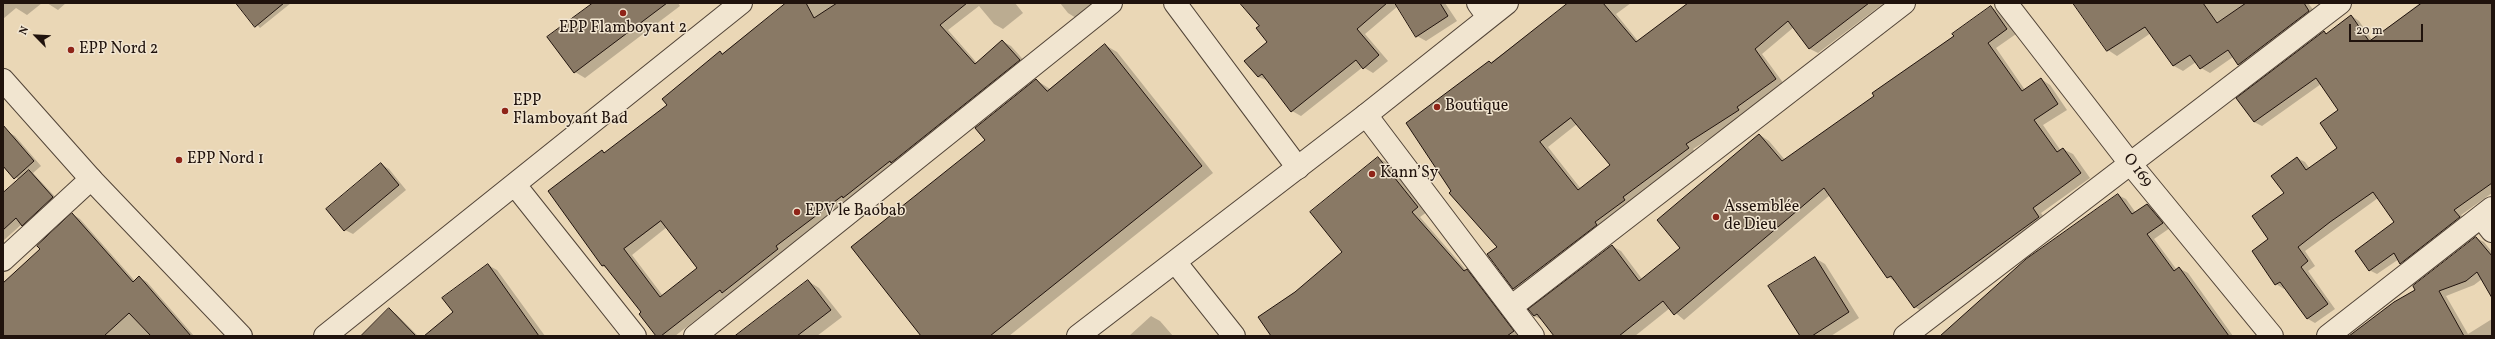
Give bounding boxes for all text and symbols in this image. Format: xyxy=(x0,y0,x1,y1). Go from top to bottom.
marker: EPP Flamboyant 2 xyxy=(618,8,628,18)
north arrow xyxy=(16,16,56,56)
scale bar xyxy=(2351,16,2425,42)
place label: EPP Flamboyant 2 xyxy=(559,19,687,39)
text: 20 m xyxy=(2356,23,2383,39)
text: N xyxy=(16,24,33,38)
place label: EPP Nord 2 xyxy=(79,40,158,60)
marker: EPP Nord 2 xyxy=(66,45,76,55)
place label: EPP Flamboyant Bad xyxy=(513,92,628,130)
place label: Boutique xyxy=(1445,97,1508,117)
marker: Boutique xyxy=(1432,102,1442,112)
marker: EPP Flamboyant Bad xyxy=(500,106,510,116)
place label: EPP Nord 1 xyxy=(187,150,264,170)
street label: O 169 xyxy=(2118,150,2156,192)
marker: EPP Nord 1 xyxy=(174,155,184,165)
place label: Kann’Sy xyxy=(1380,164,1438,184)
marker: Kann’Sy xyxy=(1367,169,1377,179)
place label: Assemblée de Dieu xyxy=(1724,198,1799,236)
place label: EPV le Baobab xyxy=(805,202,905,222)
marker: EPV le Baobab xyxy=(792,207,802,217)
marker: Assemblée de Dieu xyxy=(1711,212,1721,222)

